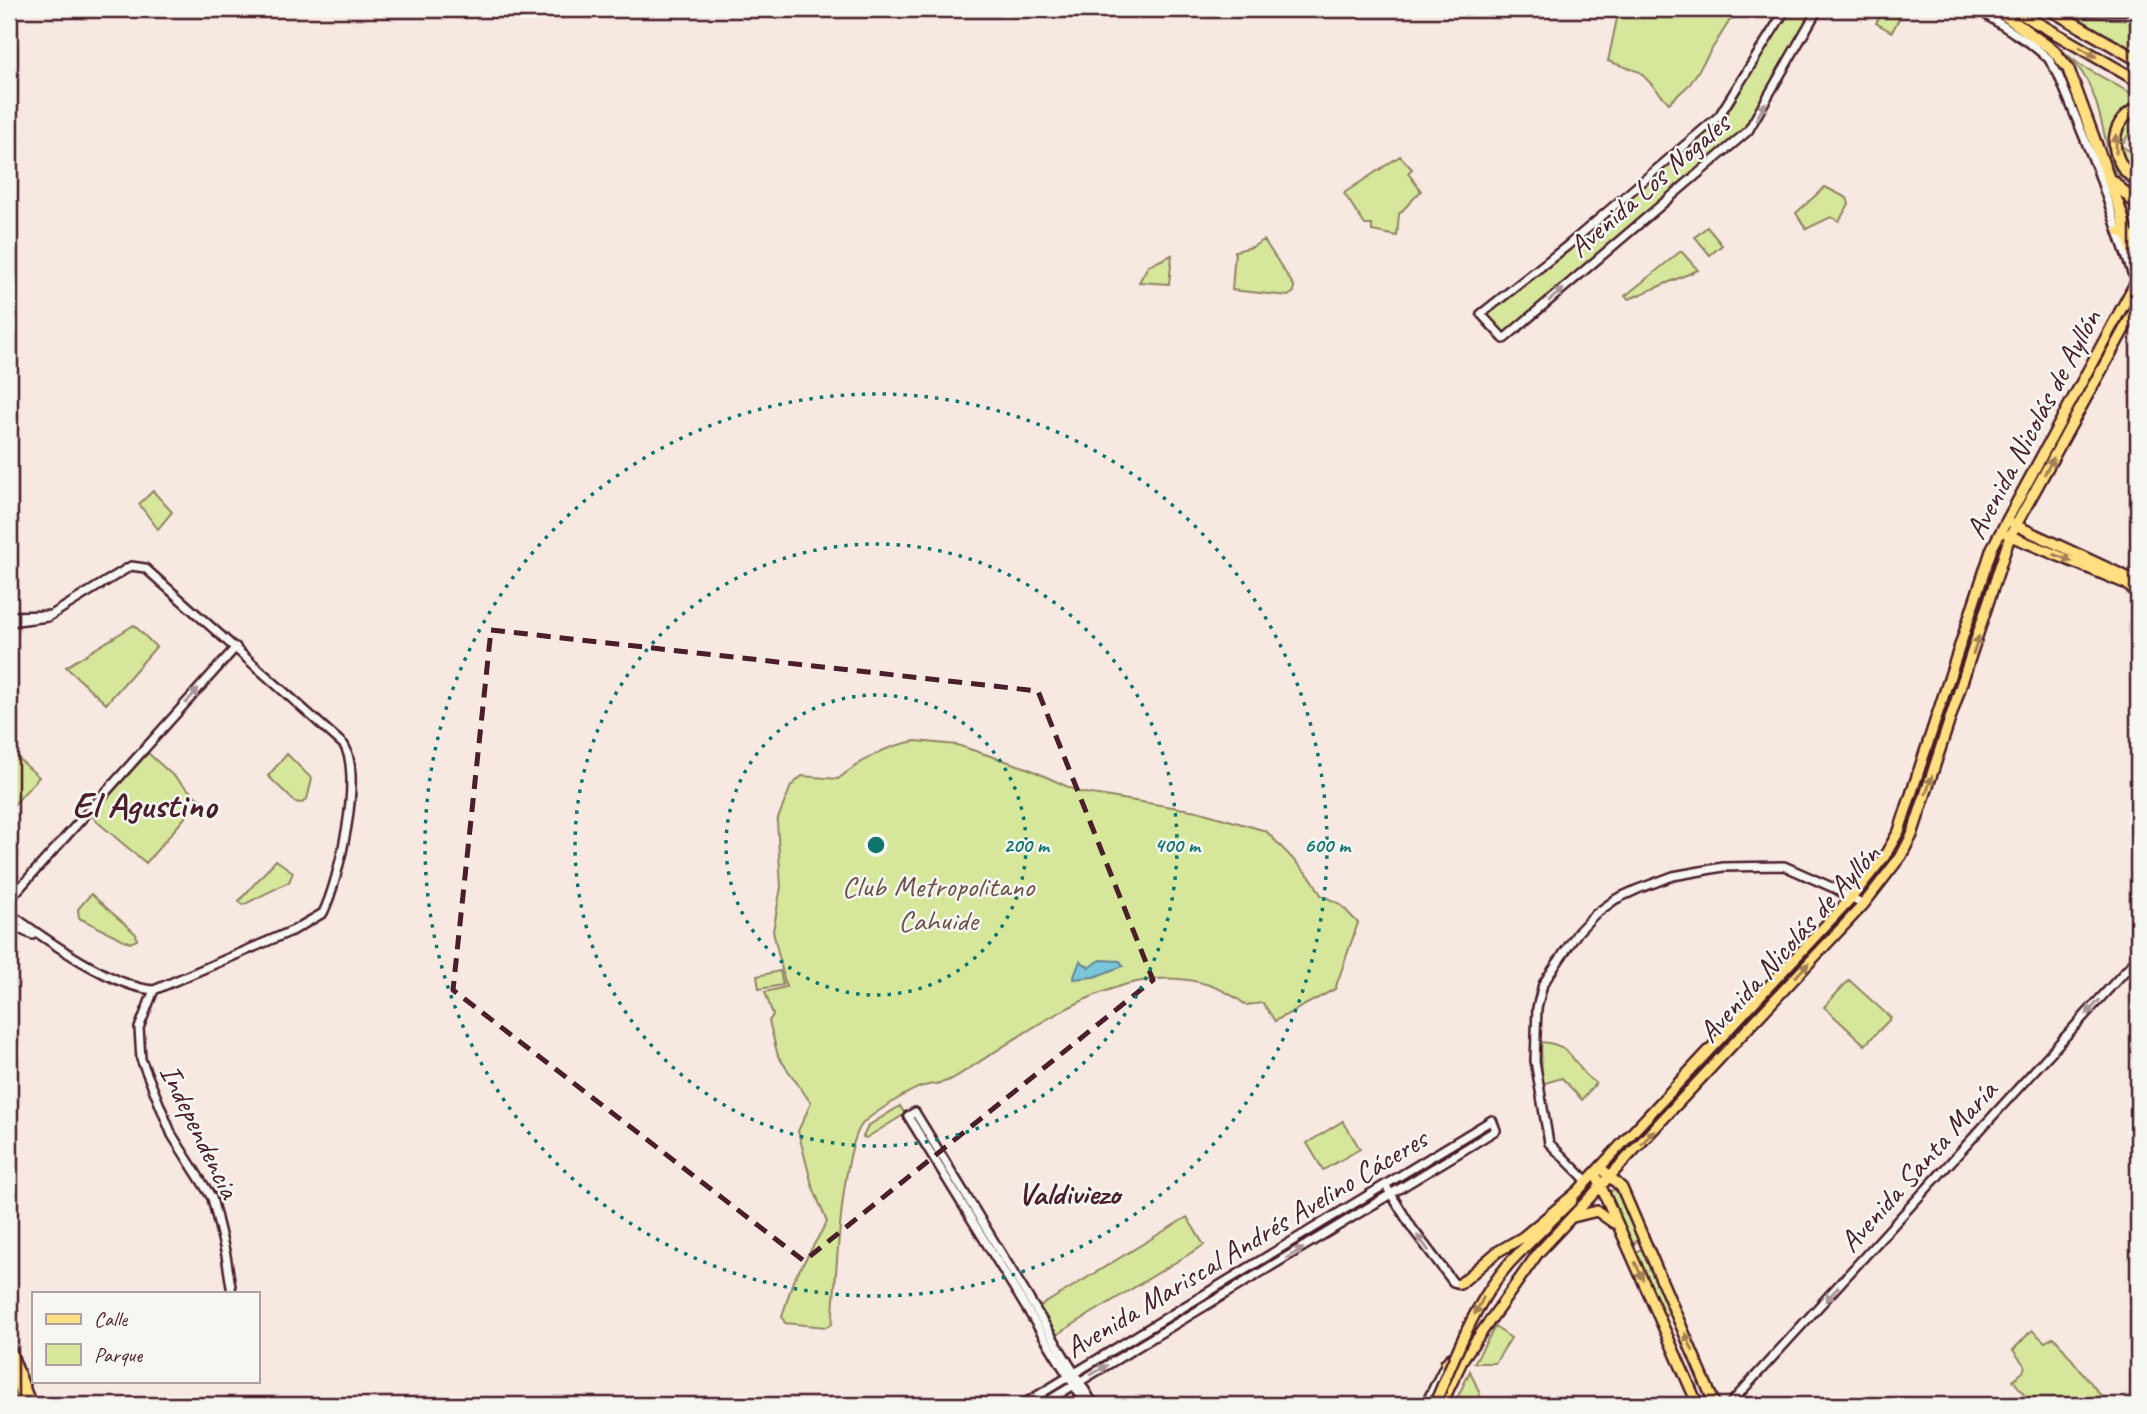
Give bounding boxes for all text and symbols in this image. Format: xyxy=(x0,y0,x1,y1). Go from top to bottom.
one-way arrow xyxy=(2079,46,2098,58)
one-way arrow xyxy=(1755,101,1767,120)
street label: Avenida Los Nogales xyxy=(1561,103,1740,265)
one-way arrow xyxy=(2110,133,2121,155)
one-way arrow xyxy=(1547,287,1565,303)
street label: Avenida Nicolás de Ayllón xyxy=(1956,301,2110,545)
one-way arrow xyxy=(2043,456,2055,476)
one-way arrow xyxy=(2052,552,2073,563)
one-way arrow xyxy=(1971,634,1981,655)
one-way arrow xyxy=(184,688,199,705)
one-way arrow xyxy=(1924,774,1935,795)
district label: El Agustino xyxy=(72,781,219,828)
text: 200 m xyxy=(1003,832,1051,858)
text: 400 m xyxy=(1154,832,1202,858)
text: 600 m xyxy=(1304,832,1352,858)
centre of rings xyxy=(864,833,888,857)
street label: Avenida Nicolás de Ayllón xyxy=(1690,835,1889,1050)
park label: Club Metropolitano Cahuide xyxy=(842,867,1036,939)
one-way arrow xyxy=(1794,961,1810,979)
one-way arrow xyxy=(2086,999,2101,1016)
street label: Independencia xyxy=(151,1058,250,1206)
street label: Avenida Santa María xyxy=(1831,1071,2007,1260)
street label: Avenida Mariscal Andrés Avelino Cáceres xyxy=(1058,1118,1436,1366)
one-way arrow xyxy=(1639,1129,1655,1146)
district label: Valdiviezo xyxy=(1018,1173,1124,1214)
one-way arrow xyxy=(1416,1234,1431,1252)
one-way arrow xyxy=(1285,1246,1304,1259)
one-way arrow xyxy=(1633,1261,1645,1281)
one-way arrow xyxy=(1824,1285,1840,1302)
legend xyxy=(32,1292,259,1382)
one-way arrow xyxy=(1473,1296,1485,1315)
text: Calle xyxy=(94,1306,128,1332)
one-way arrow xyxy=(1683,1332,1695,1352)
text: Parque xyxy=(94,1342,143,1368)
one-way arrow xyxy=(1090,1364,1109,1376)

